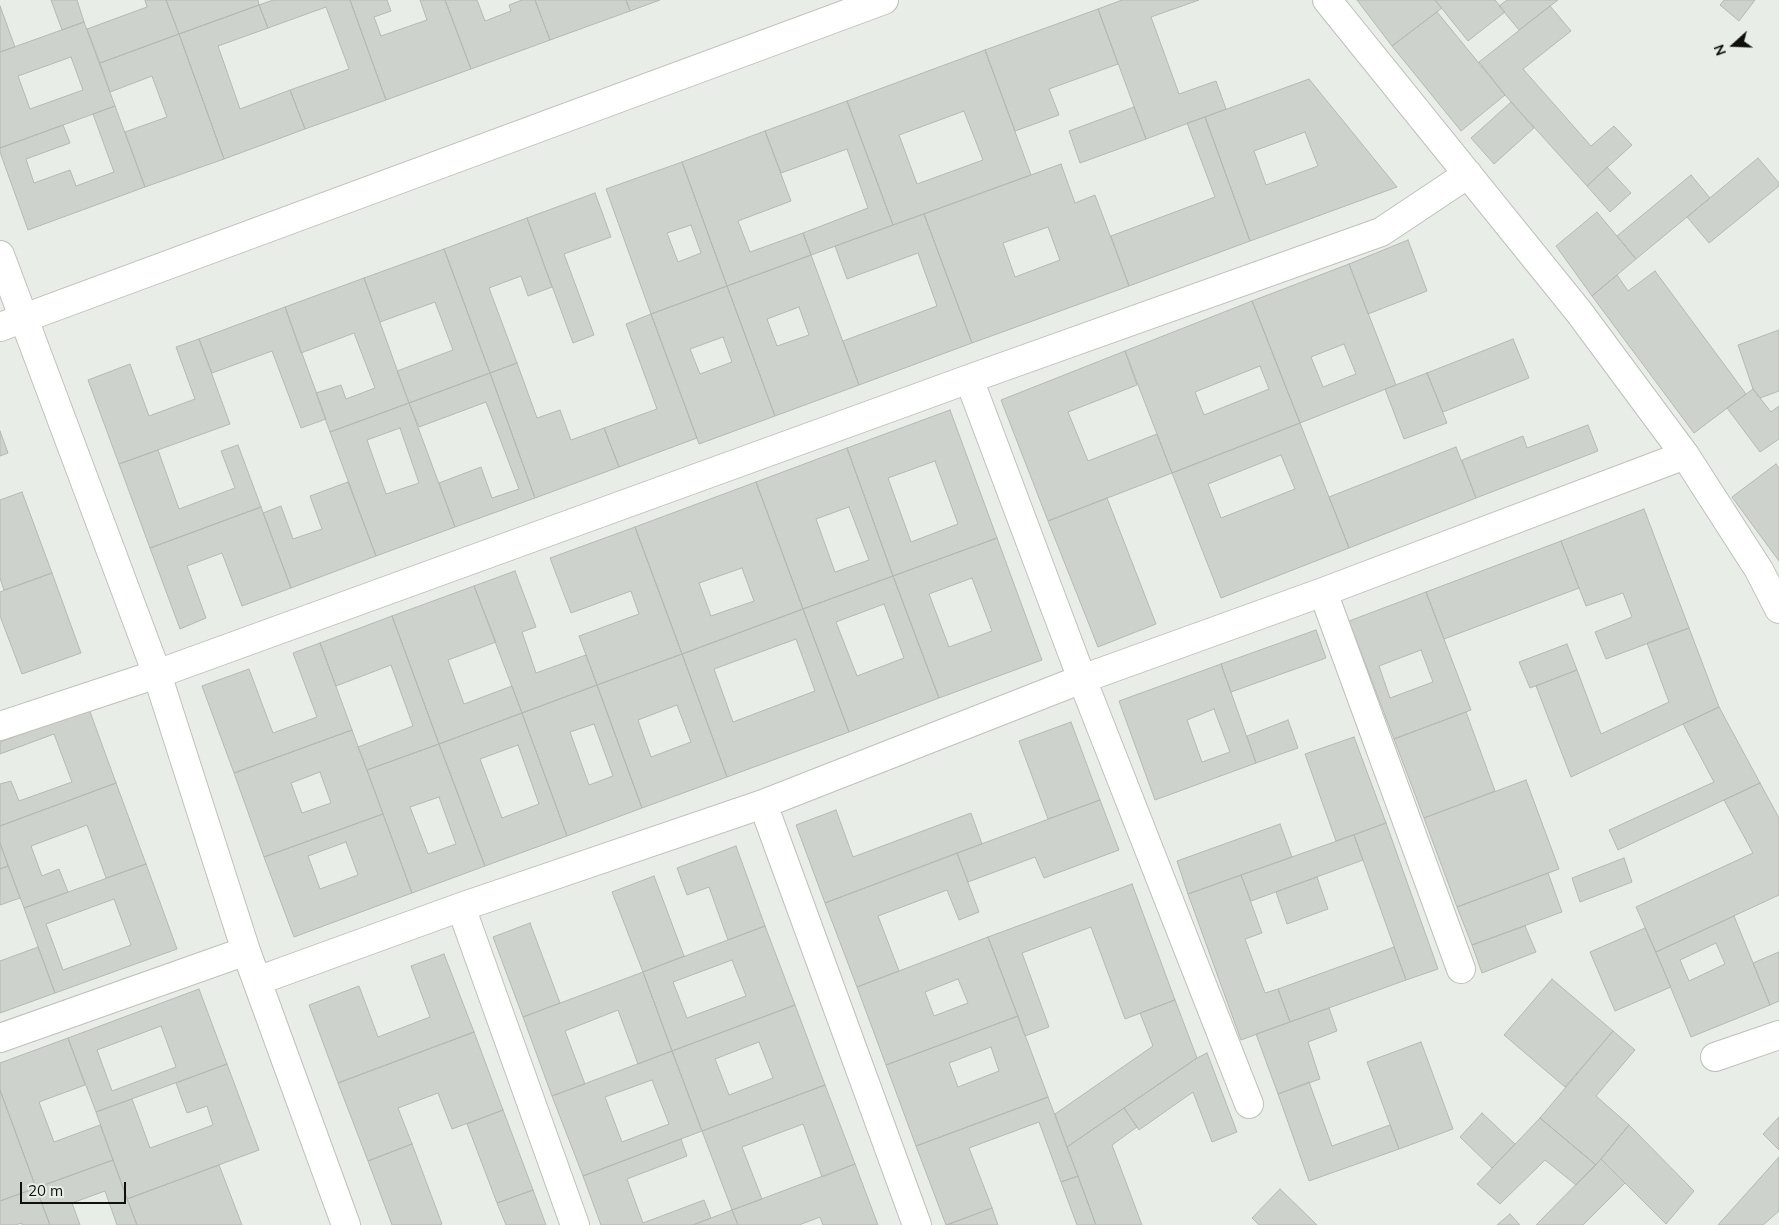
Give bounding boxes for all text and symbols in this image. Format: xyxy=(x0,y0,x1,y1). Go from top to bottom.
north arrow xyxy=(1709,20,1759,70)
text: N xyxy=(1710,42,1730,58)
scale bar xyxy=(22,1172,129,1204)
text: 20 m xyxy=(28,1181,63,1200)

